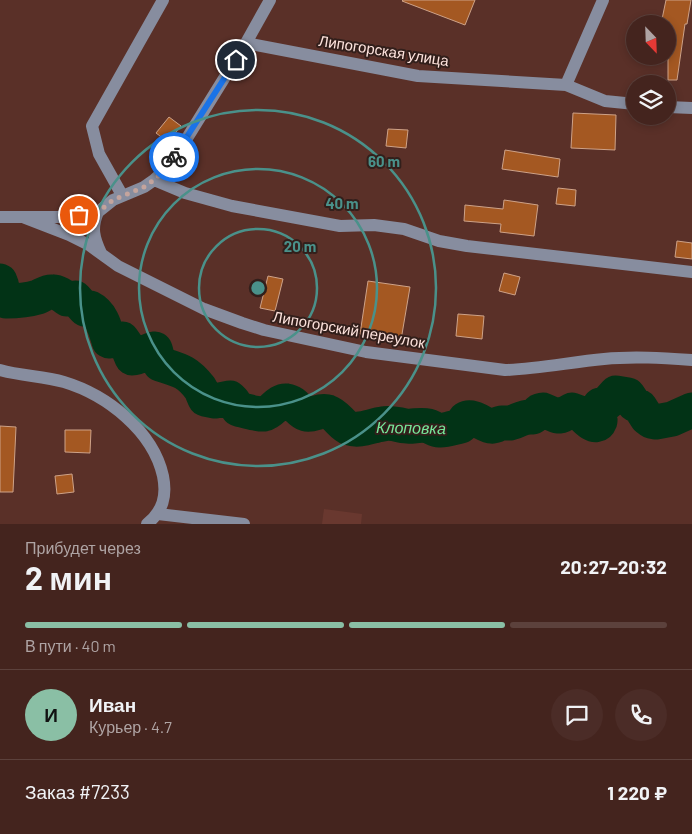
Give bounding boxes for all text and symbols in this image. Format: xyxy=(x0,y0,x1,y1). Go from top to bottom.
north arrow xyxy=(626,15,676,65)
map controls xyxy=(626,15,676,125)
street label: Липогорская улица xyxy=(318,31,451,69)
pin xyxy=(215,39,257,81)
icon: home xyxy=(222,46,250,74)
button: layers xyxy=(626,75,676,125)
courier xyxy=(149,132,199,182)
icon: bike xyxy=(160,143,188,171)
text: 60 m xyxy=(368,152,400,170)
pin xyxy=(58,194,100,236)
text: 40 m xyxy=(325,194,359,212)
icon: bag xyxy=(65,201,93,229)
text: 20 m xyxy=(284,237,316,255)
centre of rings xyxy=(249,279,267,297)
street label: Липогорский переулок xyxy=(271,307,427,351)
water label: Клоповка xyxy=(376,417,446,437)
text: Прибудет через xyxy=(25,538,141,557)
text: 20:27–20:32 xyxy=(560,555,667,578)
text: 2 мин xyxy=(25,558,112,596)
text: В пути · 40 m xyxy=(25,636,116,655)
button: chat xyxy=(551,689,603,741)
button: phone xyxy=(615,689,667,741)
text: Иван xyxy=(89,693,136,716)
text: И xyxy=(44,703,58,726)
text: Курьер · 4.7 xyxy=(89,717,172,736)
text: Заказ #7233 xyxy=(25,780,130,803)
text: 1 220 ₽ xyxy=(607,781,667,804)

